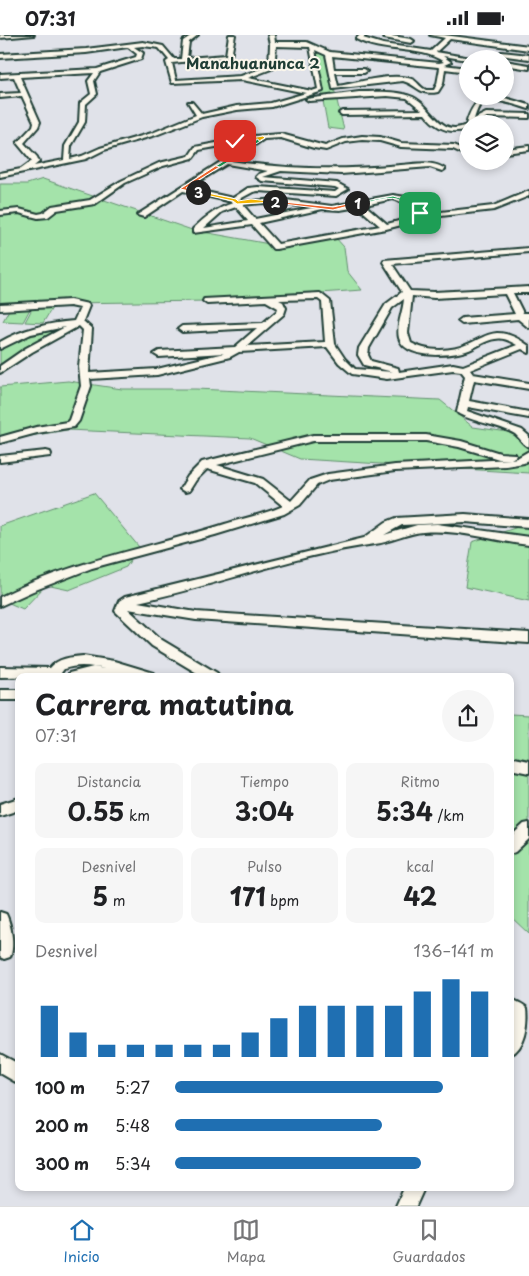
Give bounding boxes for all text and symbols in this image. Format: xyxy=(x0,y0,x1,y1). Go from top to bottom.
text: 07:31 xyxy=(25,4,76,32)
map controls xyxy=(459,50,514,170)
button: locate xyxy=(459,50,514,105)
district label: Manahuanunca 2 xyxy=(186,51,320,74)
button: layers xyxy=(459,115,514,170)
pin xyxy=(214,120,256,162)
icon: check xyxy=(221,127,249,155)
pin: 3 xyxy=(186,179,210,205)
text: 3 xyxy=(194,182,203,203)
pin: 2 xyxy=(262,189,288,215)
pin: 1 xyxy=(344,191,370,215)
text: 2 xyxy=(271,192,280,213)
pin xyxy=(399,192,441,234)
text: 1 xyxy=(354,193,361,214)
icon: arrive xyxy=(406,199,434,227)
text: Carrera matutina xyxy=(35,682,294,725)
button: share xyxy=(442,690,494,742)
text: 07:31 xyxy=(35,723,76,747)
text: Distancia xyxy=(77,771,141,792)
text: Tiempo xyxy=(240,771,289,792)
text: Ritmo xyxy=(400,771,440,792)
text: 0.55 xyxy=(68,792,124,830)
text: 3:04 xyxy=(235,792,294,830)
text: 5:34 xyxy=(376,792,433,830)
text: km xyxy=(124,805,150,826)
text: /km xyxy=(433,805,464,826)
text: Desnivel xyxy=(82,856,136,877)
text: Pulso xyxy=(247,856,282,877)
text: kcal xyxy=(406,856,434,877)
text: 5 xyxy=(92,877,108,915)
text: 171 xyxy=(230,877,266,915)
text: 42 xyxy=(403,877,437,915)
text: m xyxy=(108,890,125,911)
text: bpm xyxy=(266,890,299,911)
text: Desnivel xyxy=(35,938,97,962)
text: 136–141 m xyxy=(413,938,494,962)
text: 100 m xyxy=(35,1075,85,1099)
text: 5:27 xyxy=(115,1075,150,1099)
text: 200 m xyxy=(35,1113,89,1137)
text: 5:48 xyxy=(115,1113,150,1137)
text: 300 m xyxy=(35,1151,89,1175)
text: 5:34 xyxy=(115,1151,151,1175)
tab: Inicio xyxy=(64,1216,100,1267)
tab: Mapa xyxy=(227,1216,265,1267)
tab: Guardados xyxy=(393,1216,465,1267)

